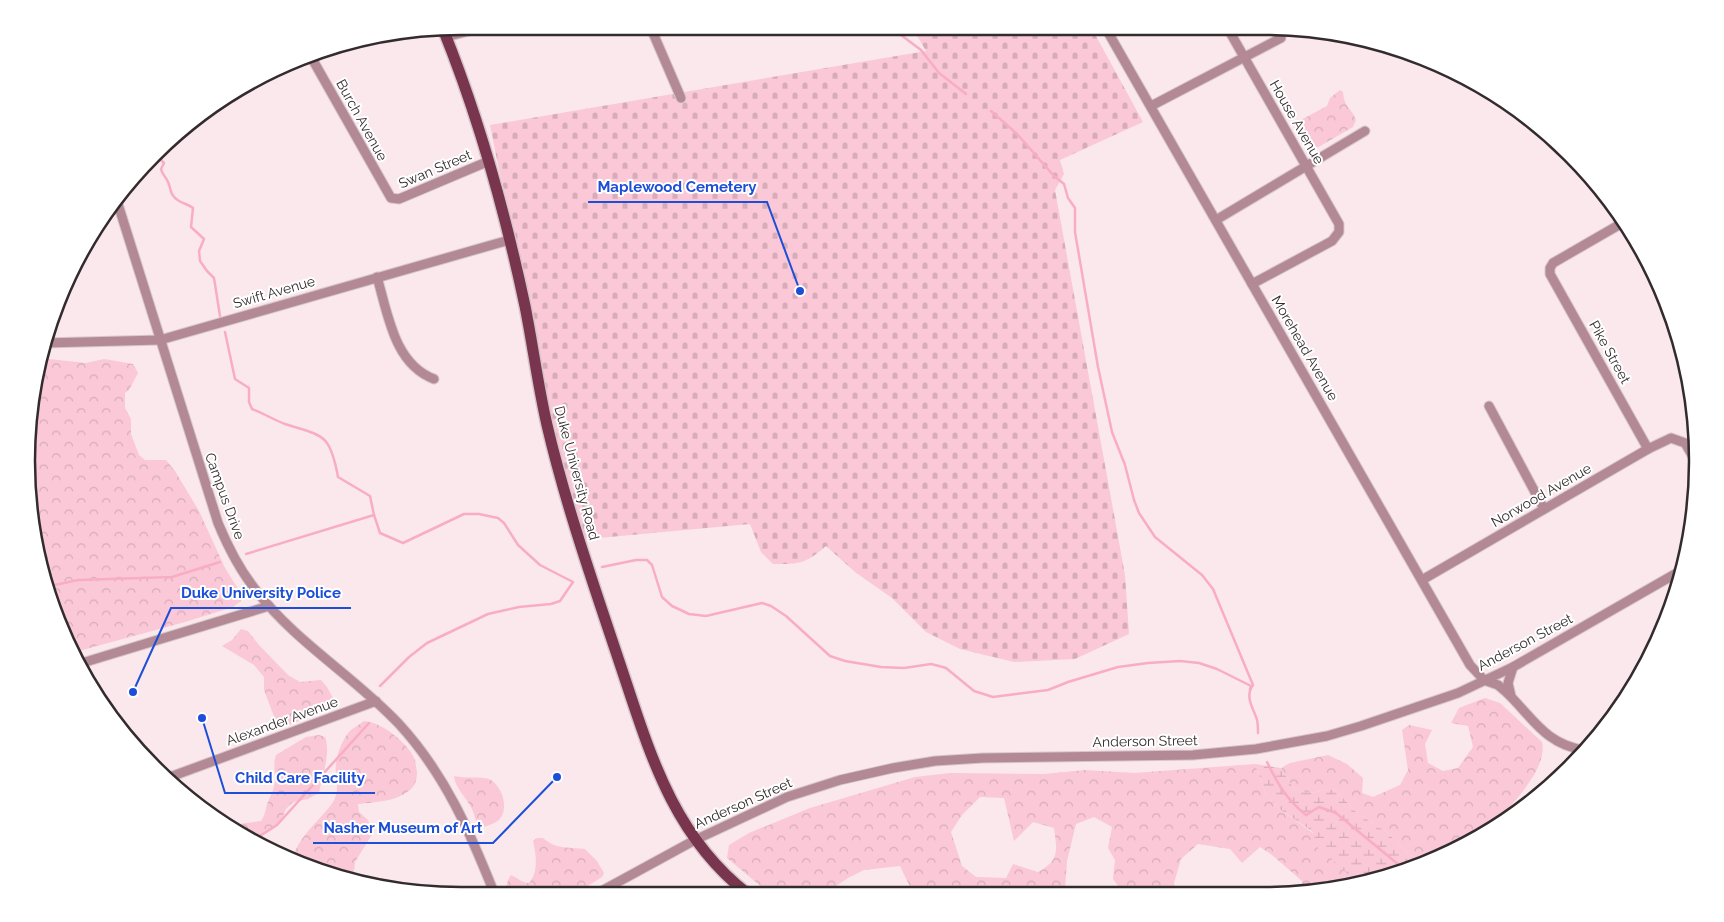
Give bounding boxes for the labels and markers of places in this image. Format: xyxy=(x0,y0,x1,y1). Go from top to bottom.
callout: Maplewood Cemetery xyxy=(588,172,767,202)
callout: Duke University Police xyxy=(171,578,351,608)
callout: Child Care Facility xyxy=(225,763,375,793)
callout: Nasher Museum of Art xyxy=(313,813,493,843)

